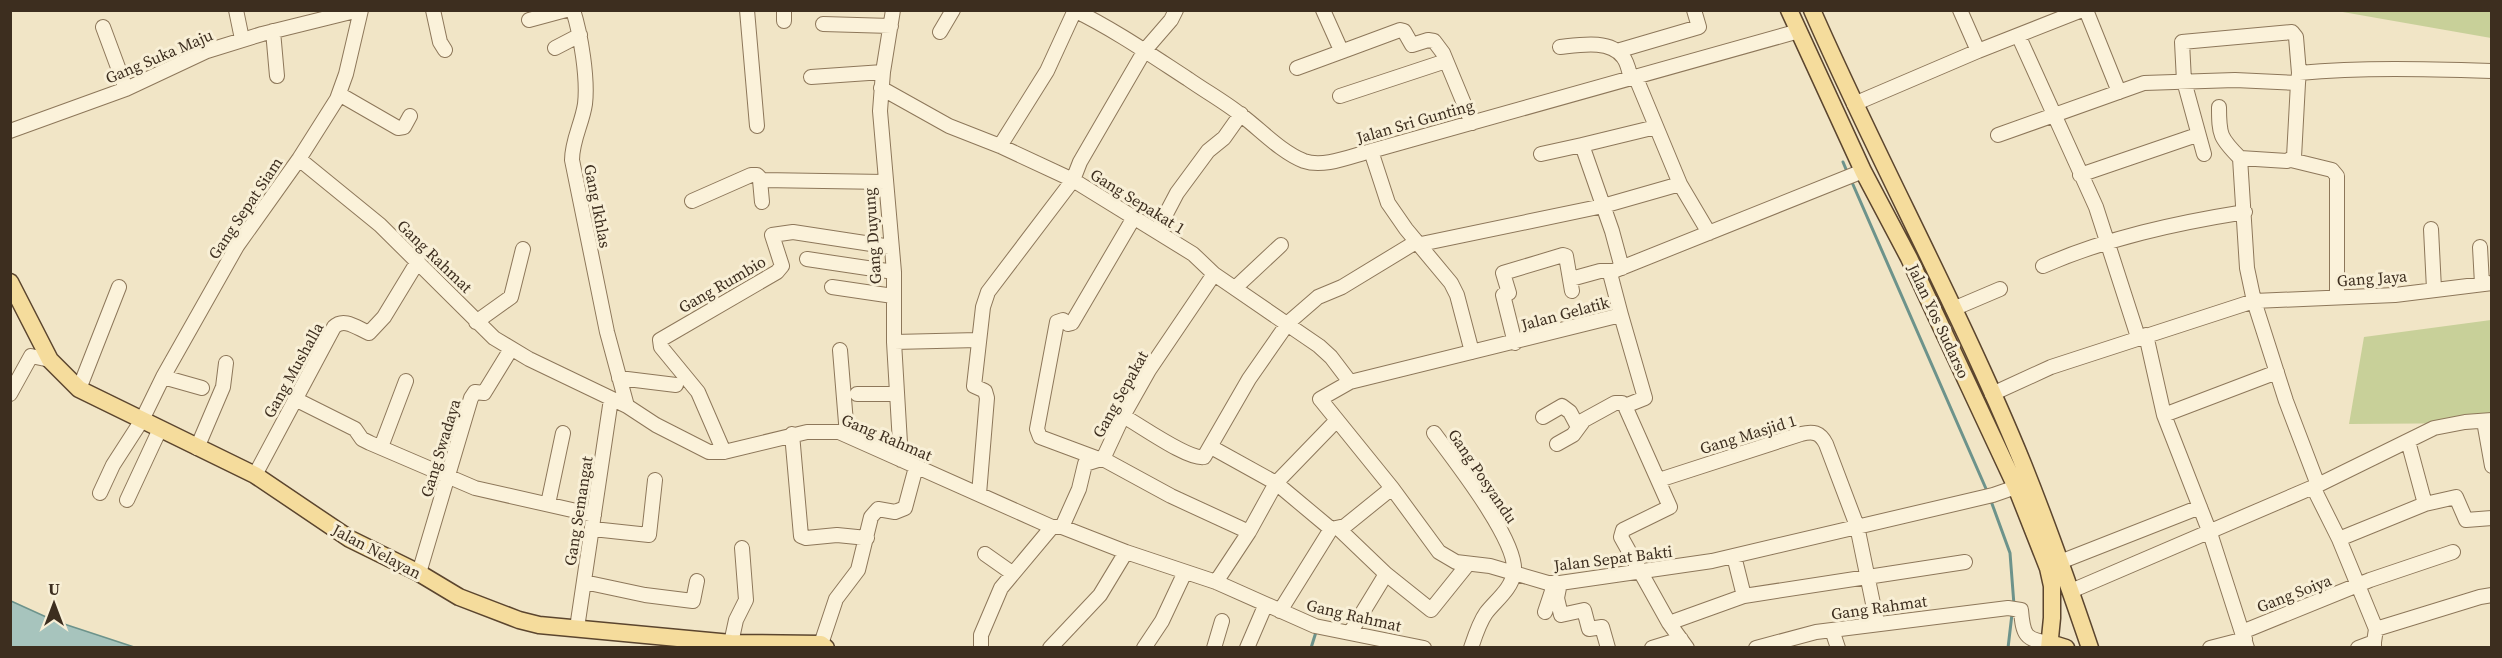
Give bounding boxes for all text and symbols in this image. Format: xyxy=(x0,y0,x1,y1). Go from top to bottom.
street label: Gang Suka Maju xyxy=(102,23,216,89)
street label: Jalan Sri Gunting xyxy=(1353,94,1476,149)
street label: Gang Sepat Siam xyxy=(203,153,287,263)
street label: Gang Ikhlas xyxy=(579,162,617,250)
street label: Gang Sepakat 1 xyxy=(1086,163,1190,239)
street label: Gang Duyung xyxy=(858,187,886,285)
street label: Gang Rahmat xyxy=(393,215,478,298)
street label: Gang Rumbio xyxy=(674,250,770,318)
street label: Jalan Yos Sudarso xyxy=(1902,259,1975,382)
street label: Gang Jaya xyxy=(2336,265,2409,291)
street label: Jalan Gelatik xyxy=(1518,291,1612,336)
street label: Gang Mushalla xyxy=(258,317,329,422)
street label: Gang Sepakat xyxy=(1087,346,1153,442)
street label: Gang Swadaya xyxy=(415,395,466,500)
street label: Gang Rahmat xyxy=(838,408,937,466)
street label: Gang Masjid 1 xyxy=(1697,409,1799,459)
street label: Gang Posyandu xyxy=(1443,424,1523,528)
street label: Gang Semangat xyxy=(558,454,598,567)
street label: Jalan Nelayan xyxy=(328,518,426,584)
street label: Jalan Sepat Bakti xyxy=(1551,540,1674,576)
street label: Gang Soiya xyxy=(2254,568,2335,617)
north arrow xyxy=(24,574,84,634)
text: U xyxy=(48,578,60,600)
street label: Gang Rahmat xyxy=(1830,589,1929,625)
street label: Gang Rahmat xyxy=(1304,593,1404,637)

